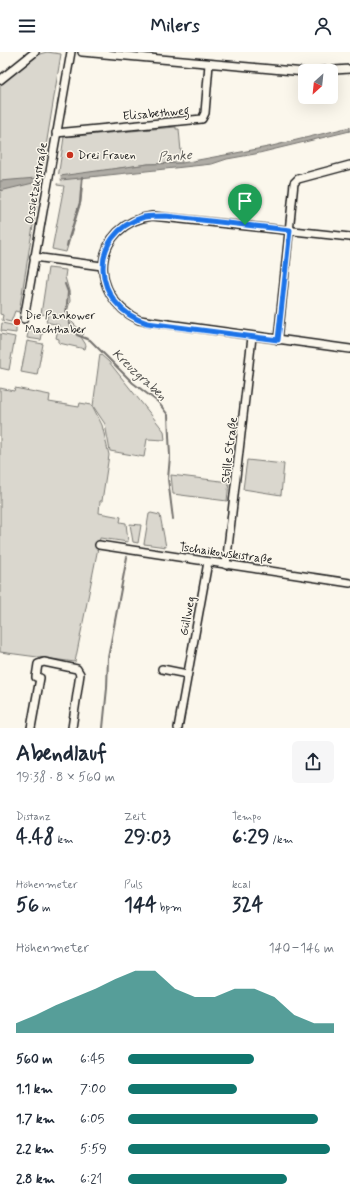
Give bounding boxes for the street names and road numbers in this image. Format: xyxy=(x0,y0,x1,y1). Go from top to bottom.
street label: Elisabethweg xyxy=(122,103,191,126)
street label: Ossietzkystraße xyxy=(22,141,52,225)
street label: Stille Straße xyxy=(218,416,242,484)
street label: Tschaikowskistraße xyxy=(178,540,274,568)
street label: Güllweg xyxy=(176,595,200,637)

